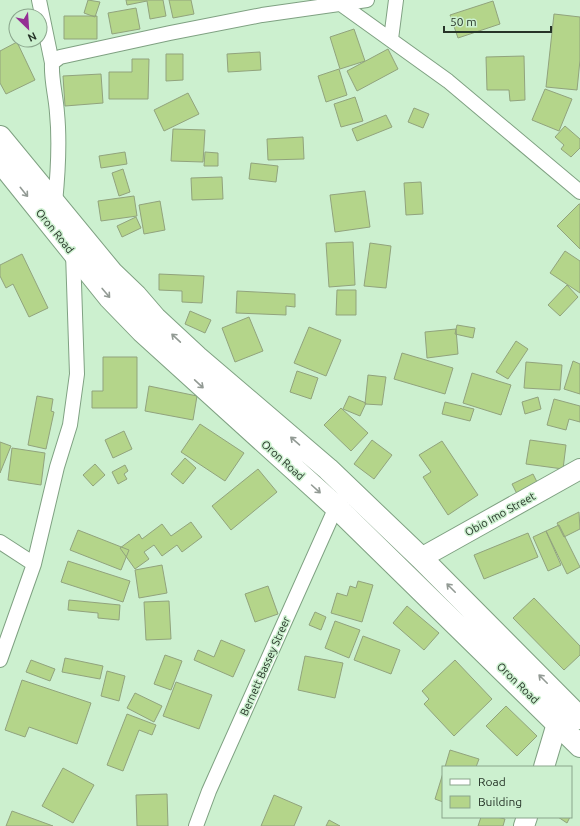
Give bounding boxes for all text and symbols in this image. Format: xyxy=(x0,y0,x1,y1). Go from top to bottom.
north arrow xyxy=(8,8,48,48)
scale bar xyxy=(444,8,551,34)
text: 50 m xyxy=(450,15,477,28)
text: N xyxy=(26,30,38,44)
one-way arrow xyxy=(20,187,28,198)
street label: Oron Road xyxy=(34,207,76,255)
one-way arrow xyxy=(102,288,111,298)
one-way arrow xyxy=(171,333,181,342)
one-way arrow xyxy=(194,379,204,389)
one-way arrow xyxy=(290,437,300,446)
street label: Oron Road xyxy=(259,438,307,482)
one-way arrow xyxy=(311,485,322,494)
street label: Obio Imo Street xyxy=(463,489,538,538)
one-way arrow xyxy=(446,583,456,593)
street label: Bernett Bassey Streer xyxy=(238,614,293,717)
street label: Oron Road xyxy=(495,660,541,706)
one-way arrow xyxy=(538,674,548,684)
legend xyxy=(442,766,572,818)
text: Road xyxy=(478,775,506,788)
text: Building xyxy=(478,795,522,808)

